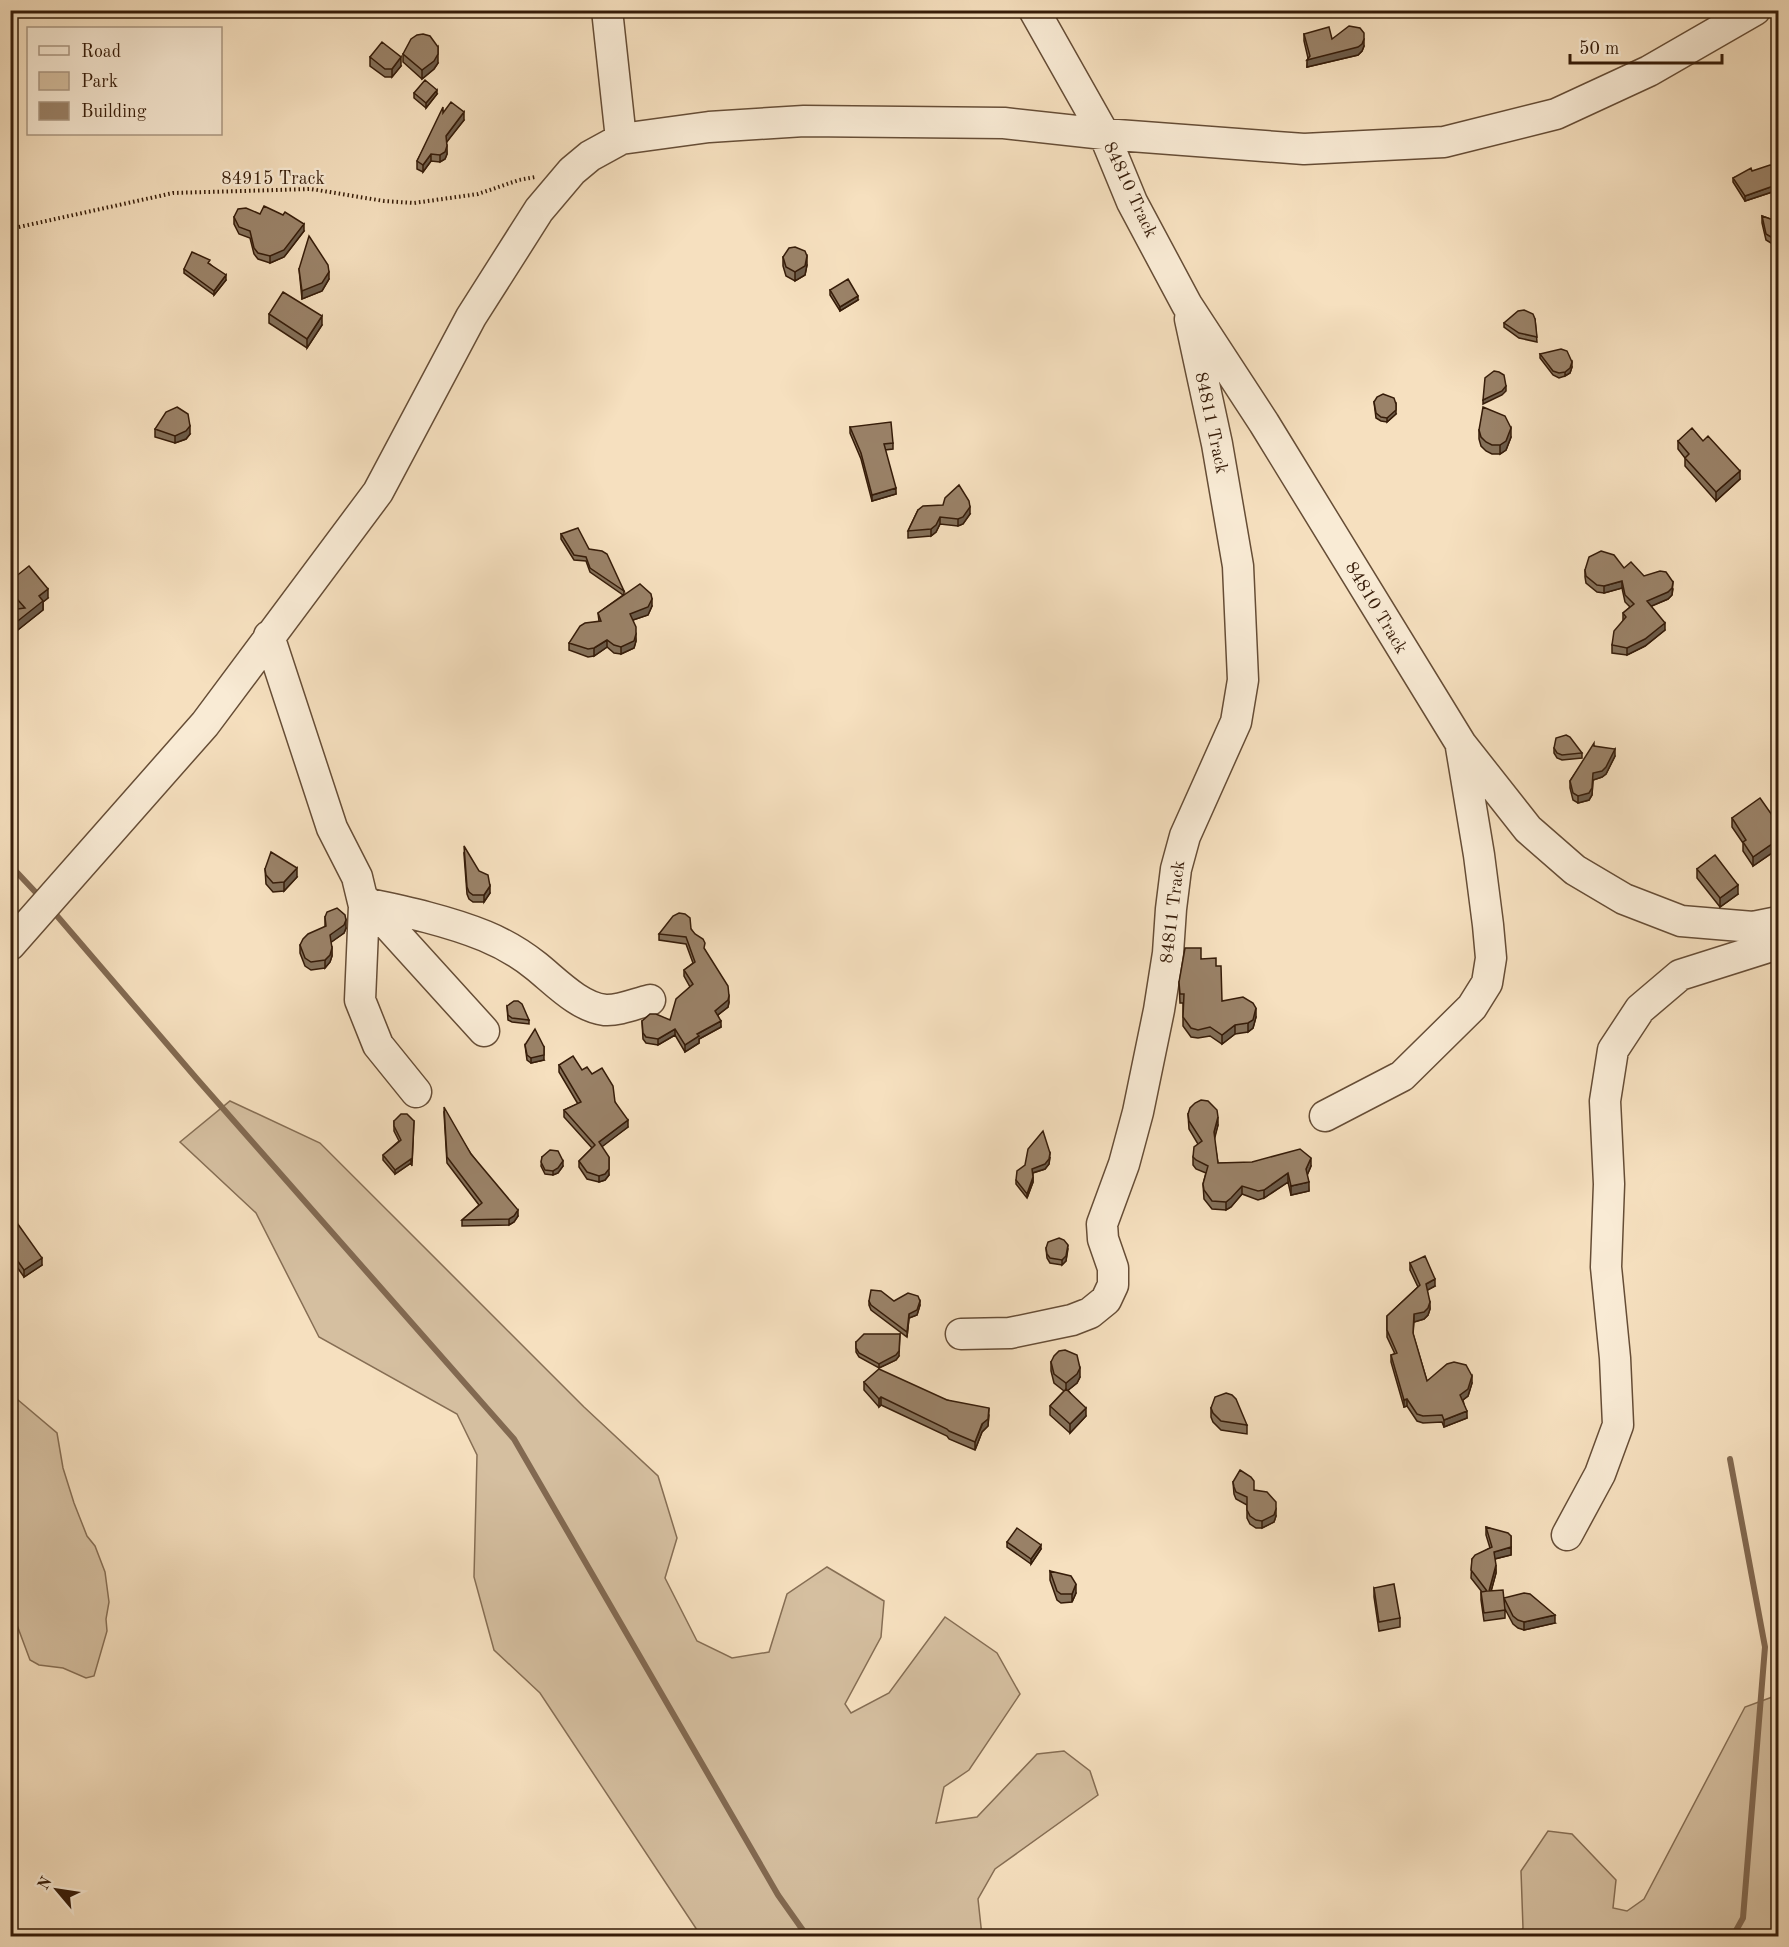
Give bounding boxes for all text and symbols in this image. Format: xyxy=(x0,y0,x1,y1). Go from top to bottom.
legend xyxy=(27,27,222,135)
scale bar xyxy=(1570,27,1722,65)
text: 50 m xyxy=(1579,40,1619,58)
text: Road xyxy=(81,43,121,61)
text: Park xyxy=(81,73,118,91)
text: Building xyxy=(81,103,147,121)
street label: 84810 Track xyxy=(1100,139,1160,241)
street label: 84915 Track xyxy=(221,170,325,188)
street label: 84811 Track xyxy=(1191,370,1231,476)
street label: 84810 Track xyxy=(1342,559,1410,657)
street label: 84811 Track xyxy=(1158,860,1188,964)
north arrow xyxy=(27,1860,87,1920)
text: N xyxy=(36,1874,56,1893)

